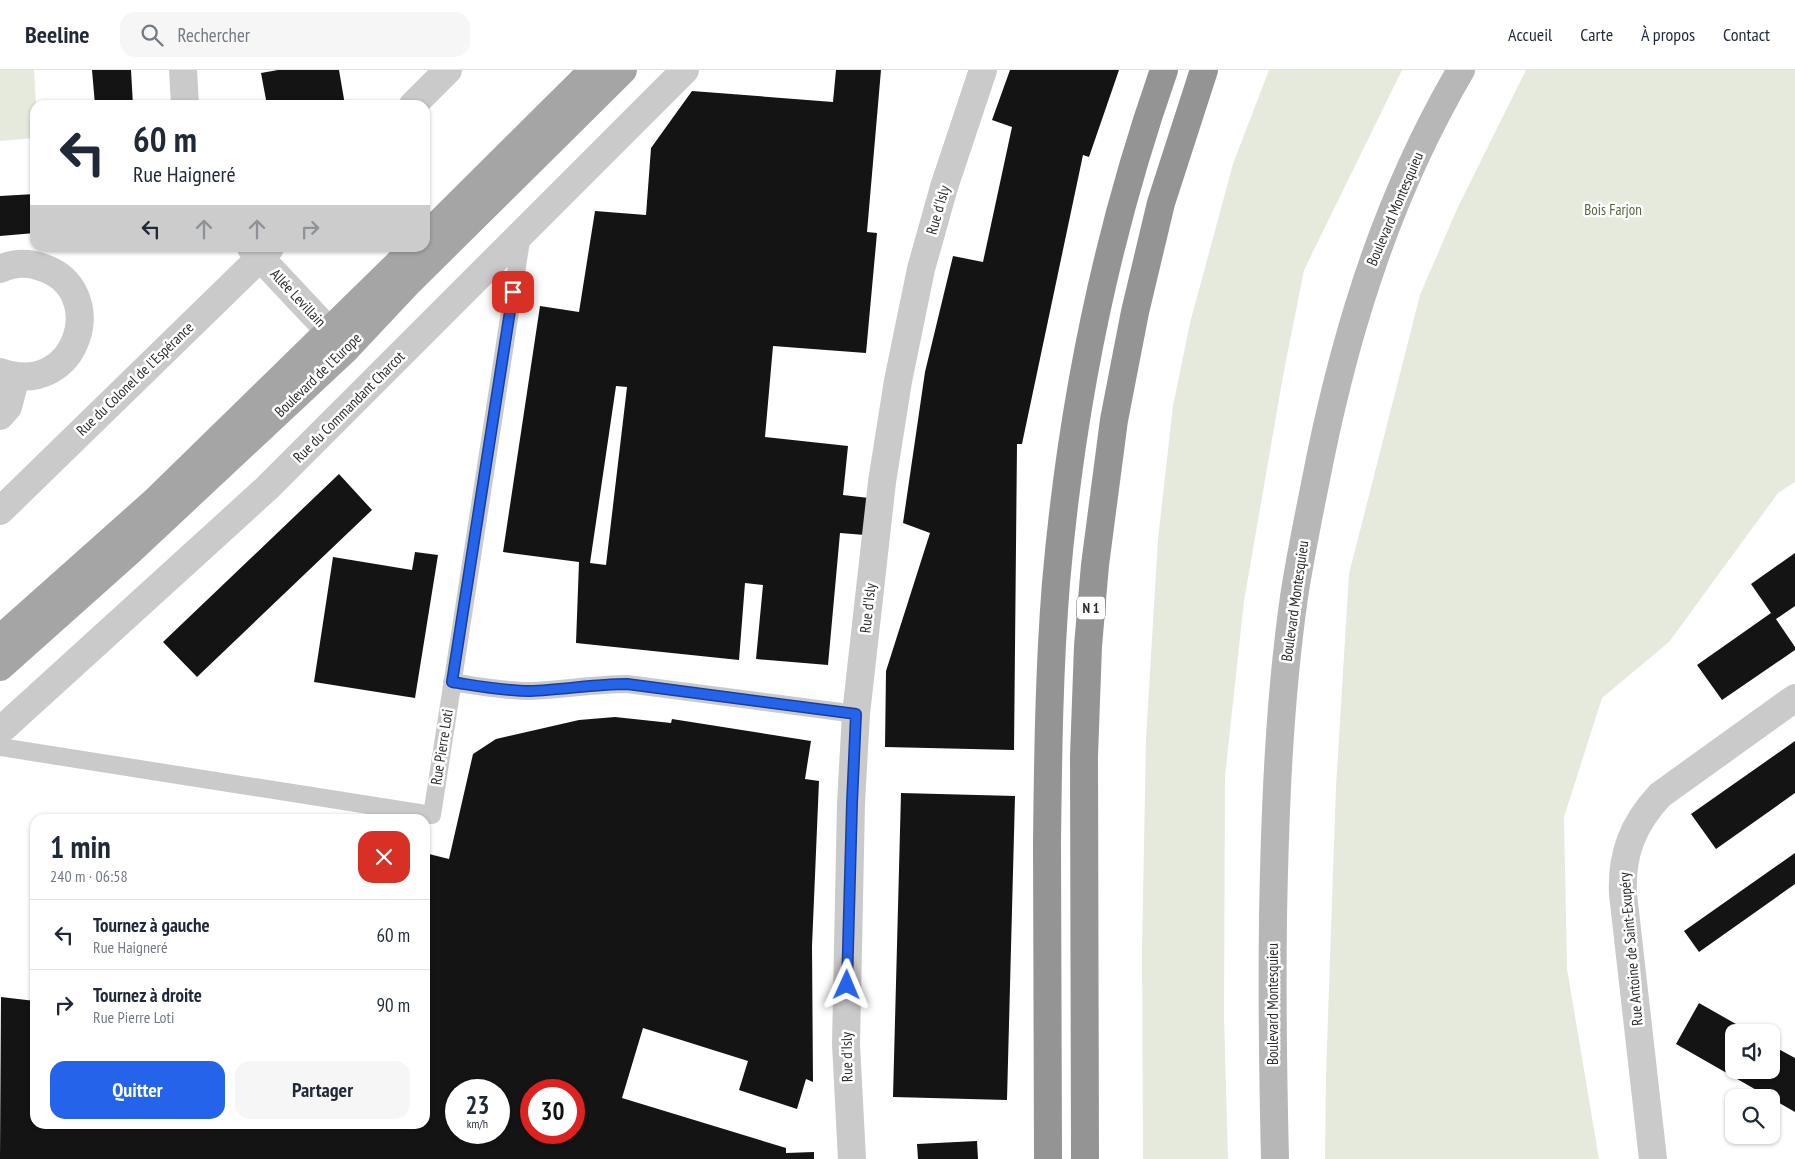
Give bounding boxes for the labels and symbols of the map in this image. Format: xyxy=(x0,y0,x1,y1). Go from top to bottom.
street label: Boulevard Montesquieu xyxy=(1362,149,1427,269)
street label: Rue d'Isly xyxy=(921,183,954,237)
park label: Bois Farjon xyxy=(1584,200,1642,219)
street label: Allée Levillain xyxy=(267,265,330,331)
pin xyxy=(492,271,534,313)
street label: Rue du Colonel de l'Espérance xyxy=(72,318,197,440)
street label: Boulevard de l'Europe xyxy=(270,328,365,421)
street label: Rue du Commandant Charcot xyxy=(289,347,408,466)
street label: Boulevard Montesquieu xyxy=(1277,539,1312,663)
street label: Rue d'Isly xyxy=(855,582,880,634)
road number: N 1 xyxy=(1077,596,1105,620)
street label: Rue Pierre Loti xyxy=(426,708,457,786)
street label: Rue Antoine de Saint-Exupéry xyxy=(1614,871,1647,1027)
street label: Boulevard Montesquieu xyxy=(1263,943,1282,1065)
position arrow xyxy=(820,958,872,1010)
street label: Rue d'Isly xyxy=(837,1031,856,1082)
speed limit sign: 30 xyxy=(520,1079,585,1144)

